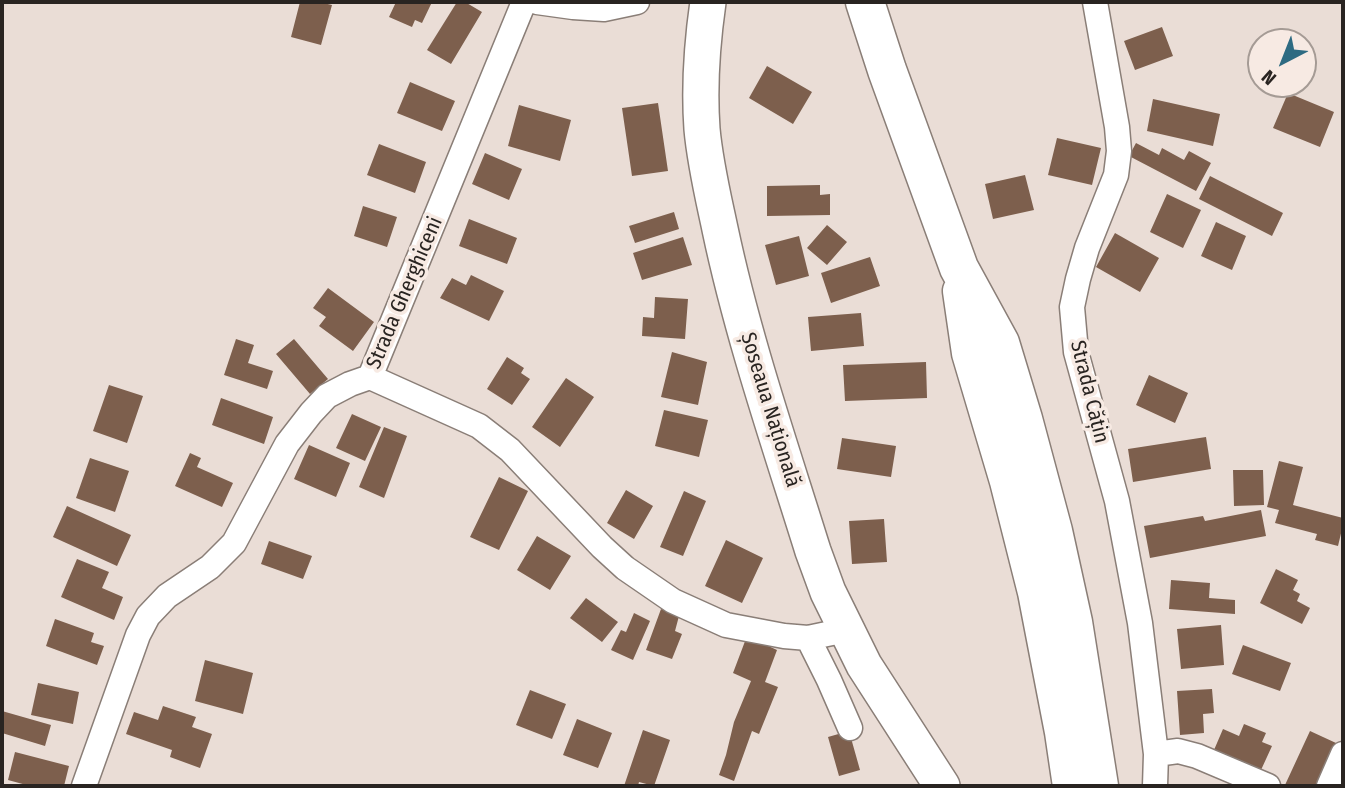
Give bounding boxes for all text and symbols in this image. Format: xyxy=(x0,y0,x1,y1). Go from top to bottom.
north arrow xyxy=(1247,28,1317,98)
text: N xyxy=(1257,65,1281,90)
street label: Strada Gherghiceni xyxy=(362,213,448,373)
street label: Șoseaua Națională xyxy=(735,330,805,490)
street label: Strada Cățin xyxy=(1064,338,1114,446)

